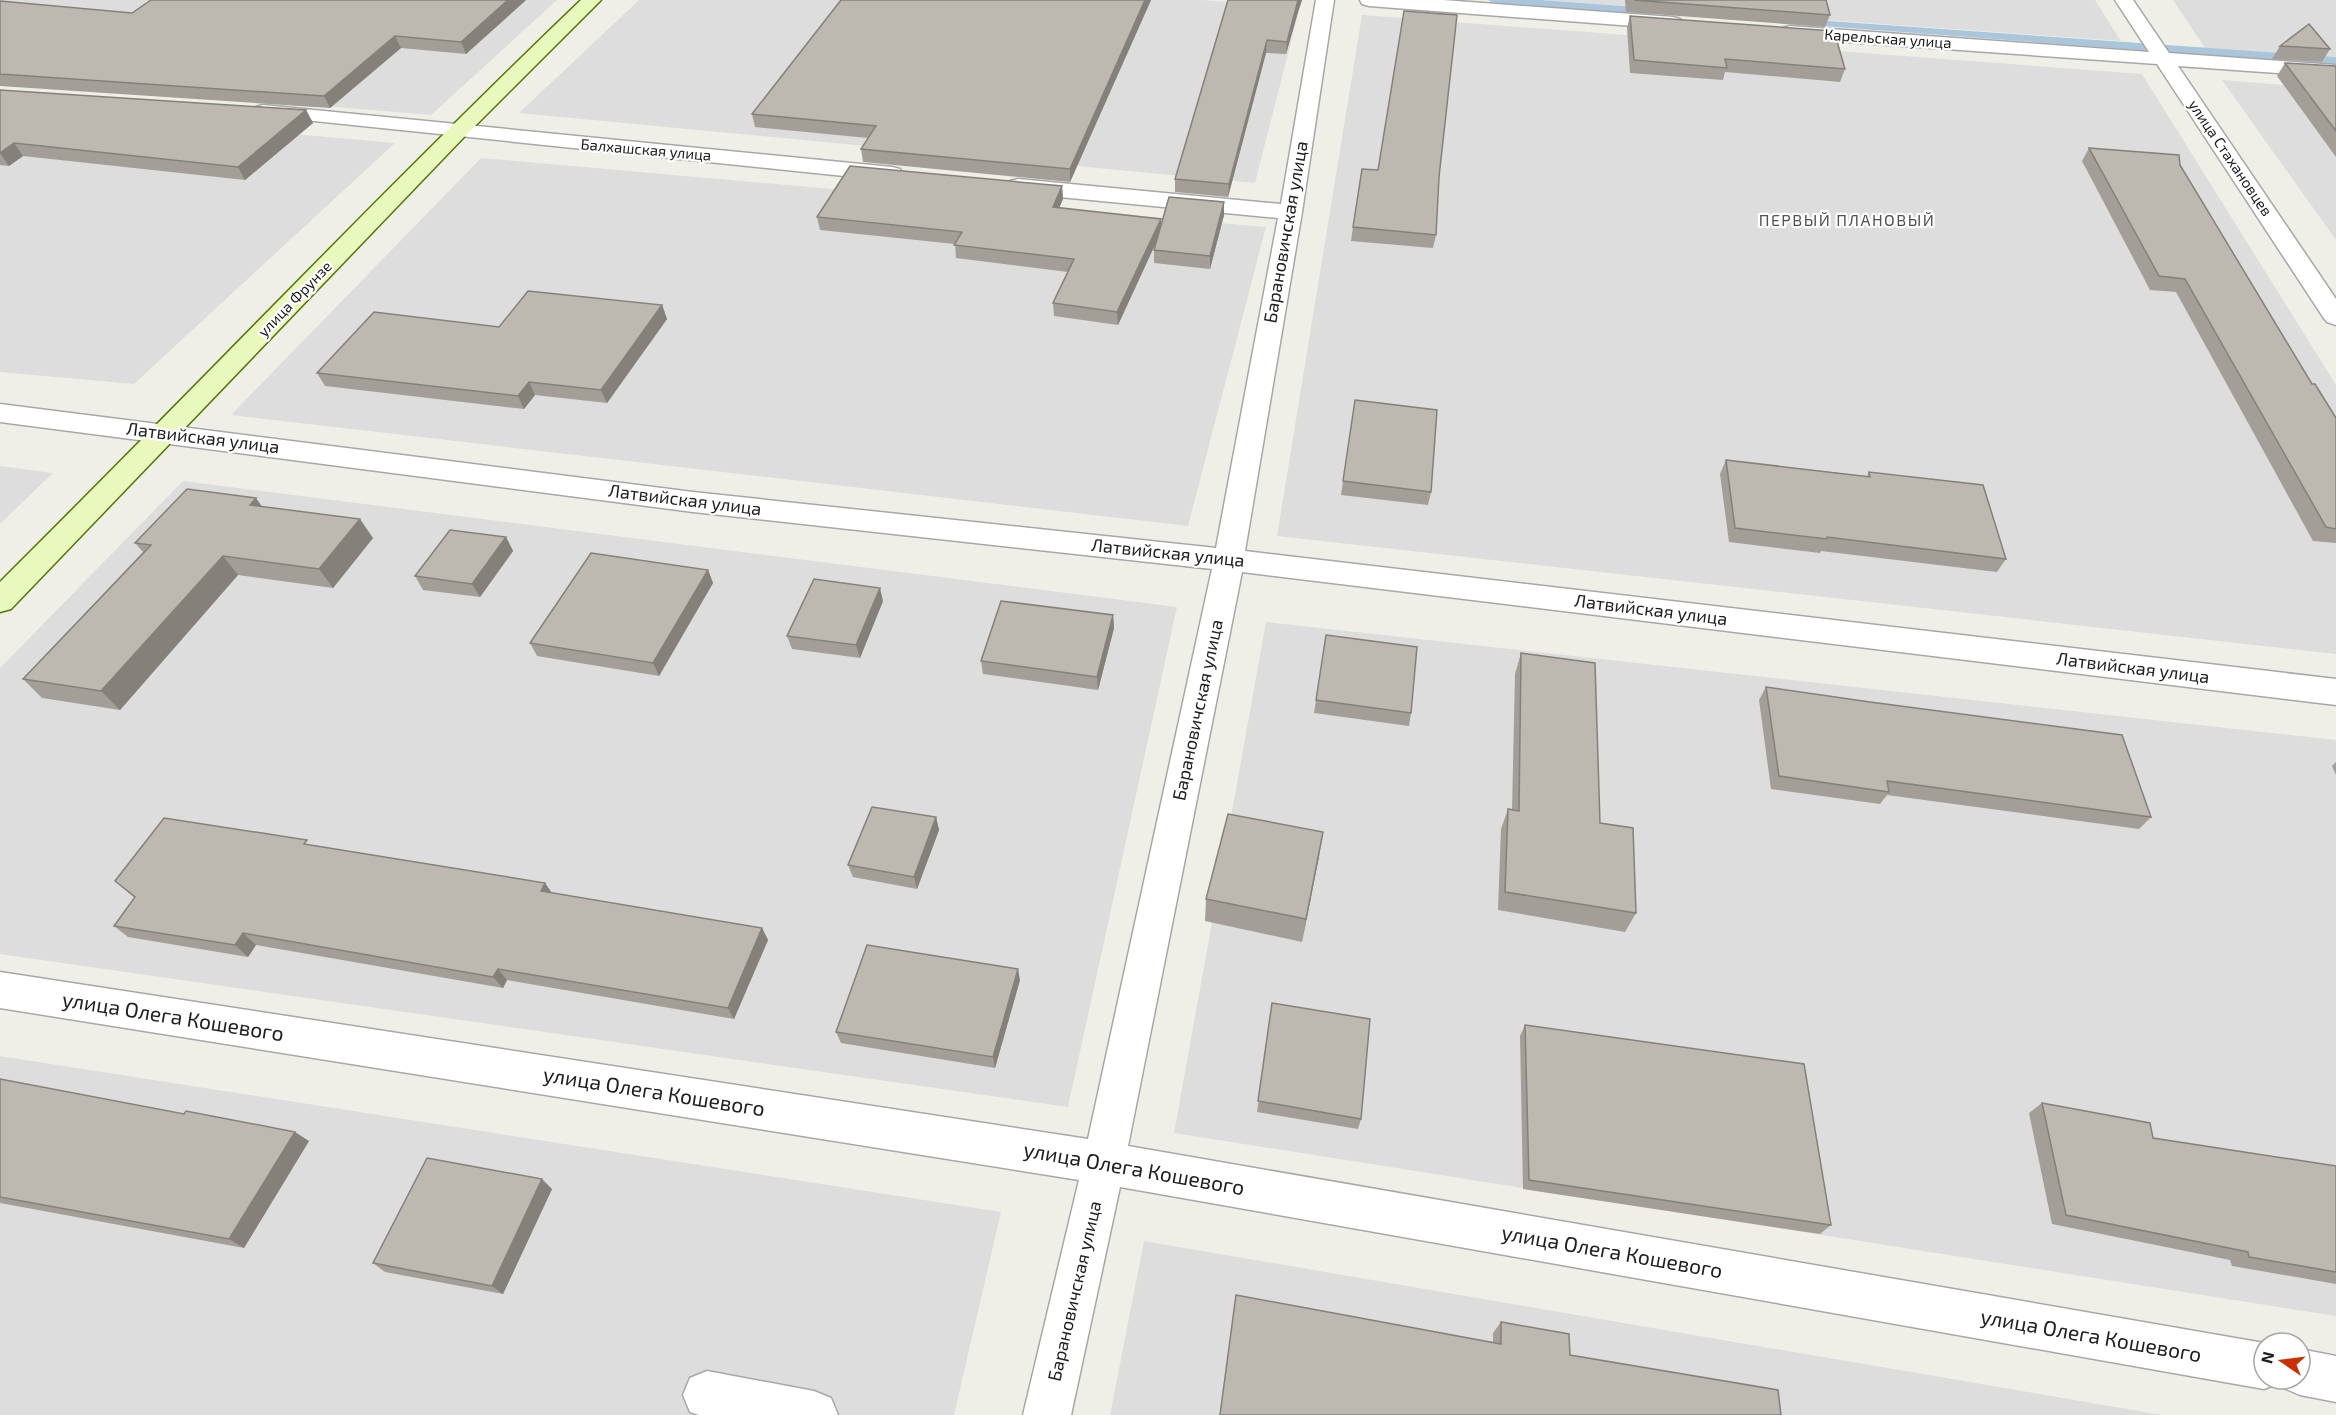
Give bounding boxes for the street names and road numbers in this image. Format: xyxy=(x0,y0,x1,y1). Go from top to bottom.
street label: Карельская улица xyxy=(1824,25,1952,52)
street label: улица Стахановцев xyxy=(2184,96,2276,220)
street label: Балхашская улица xyxy=(580,134,712,165)
street label: Барановичская улица xyxy=(1258,139,1312,325)
street label: улица Фрунзе xyxy=(254,257,336,341)
street label: Латвийская улица xyxy=(125,417,281,457)
street label: Латвийская улица xyxy=(607,479,763,519)
street label: Латвийская улица xyxy=(1090,533,1246,571)
street label: Латвийская улица xyxy=(1573,589,1729,629)
street label: Барановичская улица xyxy=(1167,617,1227,802)
street label: Латвийская улица xyxy=(2055,647,2211,687)
street label: улица Олега Кошевого xyxy=(60,986,286,1046)
street label: улица Олега Кошевого xyxy=(541,1061,767,1121)
street label: улица Олега Кошевого xyxy=(1022,1136,1247,1200)
street label: Барановичская улица xyxy=(1043,1198,1105,1383)
street label: улица Олега Кошевого xyxy=(1500,1219,1725,1283)
street label: улица Олега Кошевого xyxy=(1979,1303,2204,1367)

